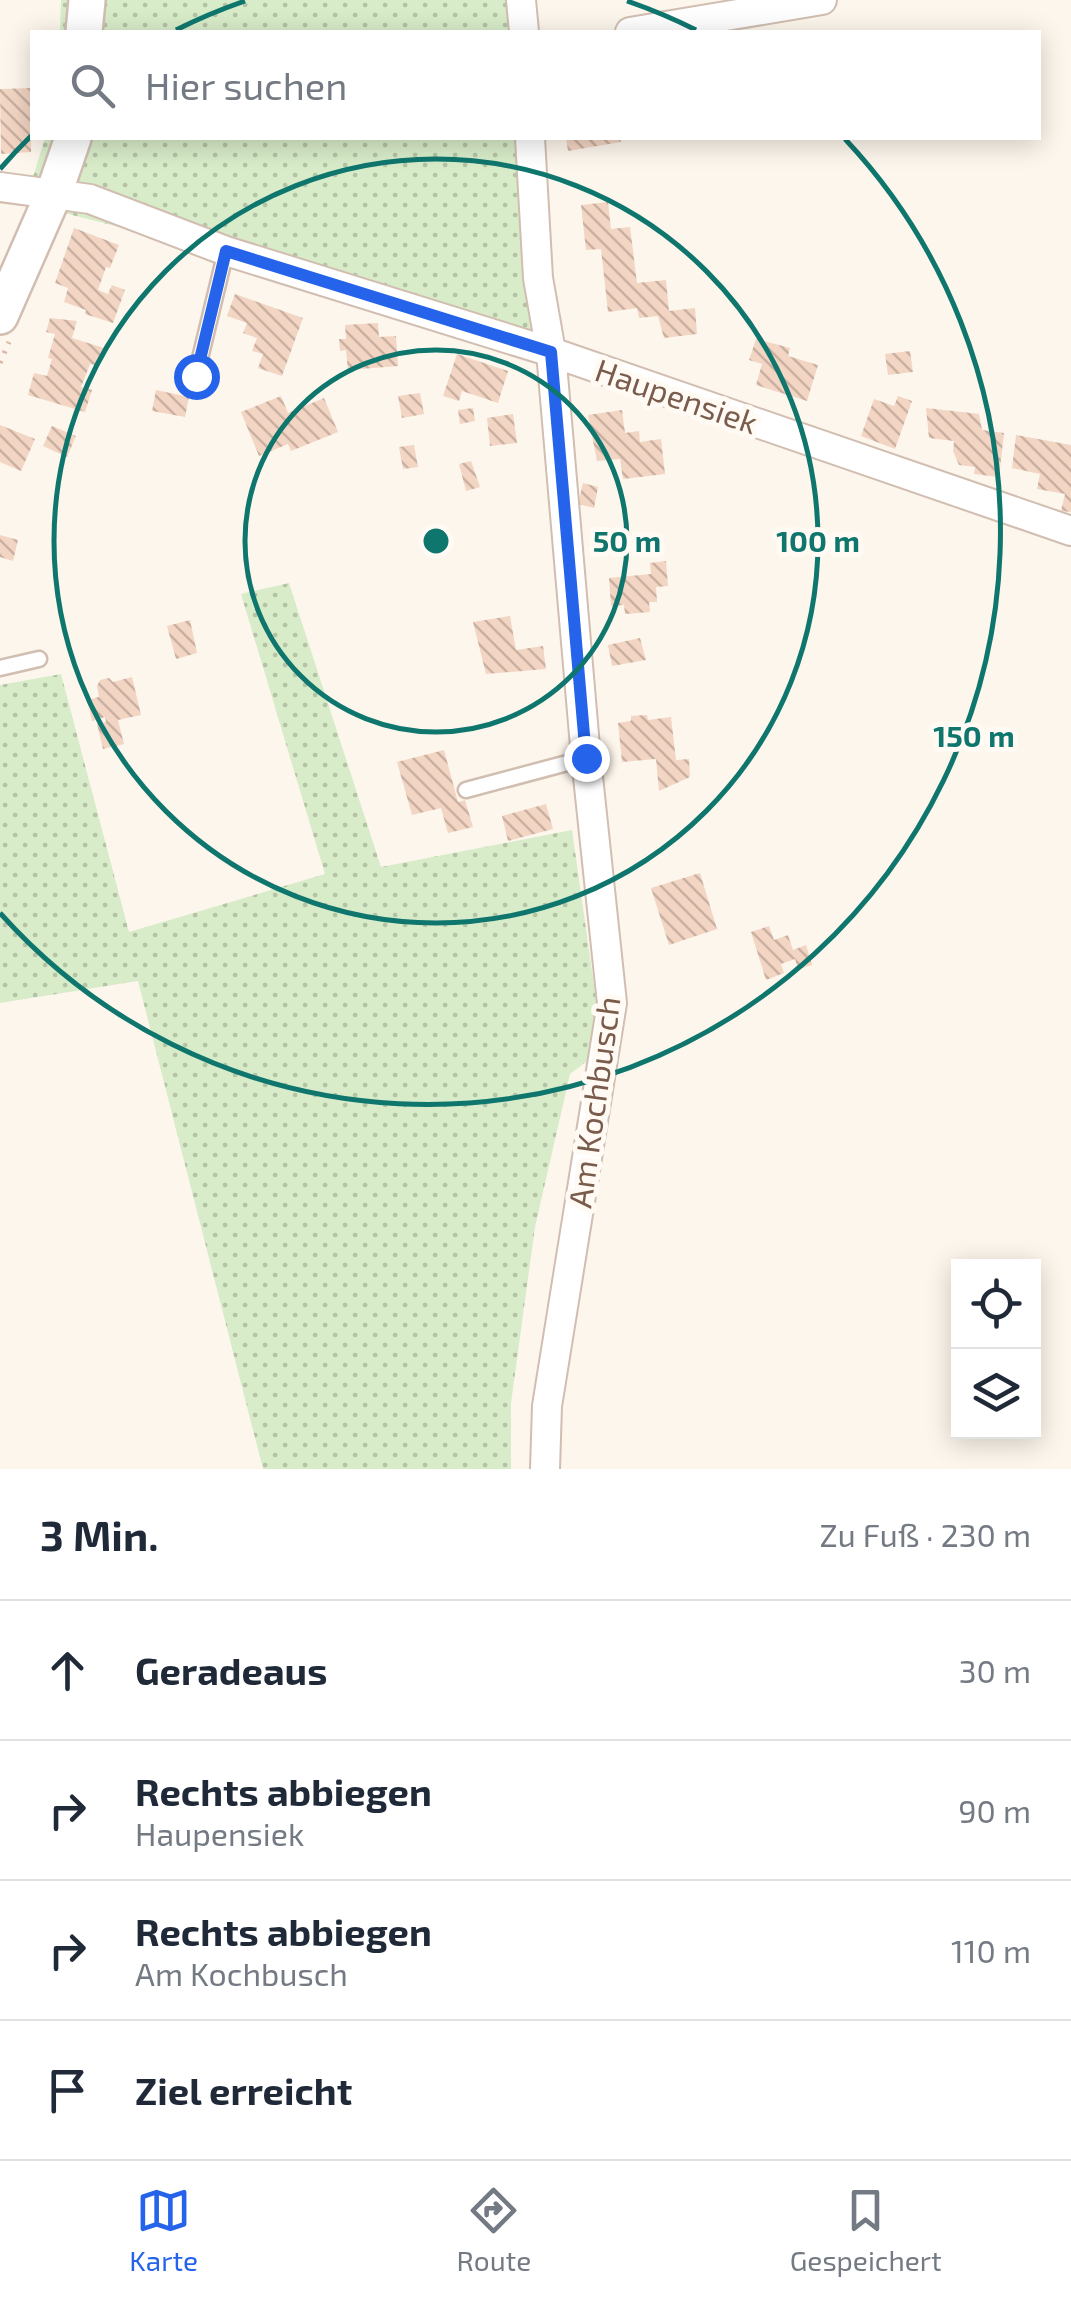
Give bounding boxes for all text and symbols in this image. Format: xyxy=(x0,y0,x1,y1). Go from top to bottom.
search box xyxy=(30,30,1041,140)
icon: search xyxy=(65,58,120,113)
text: Hier suchen xyxy=(145,62,347,108)
street label: Haupensiek xyxy=(591,349,763,441)
route start xyxy=(174,354,220,400)
text: 50 m xyxy=(593,522,661,558)
text: 100 m xyxy=(776,522,860,558)
centre of rings xyxy=(418,523,454,559)
text: 150 m xyxy=(933,717,1015,753)
route end xyxy=(564,736,610,782)
street label: Am Kochbusch xyxy=(559,994,627,1210)
map controls xyxy=(951,1259,1041,1439)
button: locate xyxy=(951,1259,1041,1349)
button: layers xyxy=(951,1349,1041,1439)
text: 3 Min. xyxy=(40,1509,158,1559)
text: Zu Fuß · 230 m xyxy=(819,1515,1031,1553)
icon: ahead xyxy=(40,1643,95,1698)
text: Geradeaus xyxy=(135,1647,327,1693)
text: 30 m xyxy=(959,1651,1031,1689)
text: Rechts abbiegen xyxy=(135,1768,432,1814)
icon: right xyxy=(40,1783,95,1838)
text: 90 m xyxy=(958,1791,1031,1829)
text: Haupensiek xyxy=(135,1814,304,1852)
text: Rechts abbiegen xyxy=(135,1908,432,1954)
icon: right xyxy=(40,1923,95,1978)
text: 110 m xyxy=(951,1931,1031,1969)
text: Am Kochbusch xyxy=(135,1954,348,1992)
icon: arrive xyxy=(40,2063,95,2118)
text: Ziel erreicht xyxy=(135,2067,352,2113)
tab: Karte xyxy=(129,2183,198,2277)
tab: Route xyxy=(457,2183,531,2277)
tab: Gespeichert xyxy=(790,2183,942,2277)

